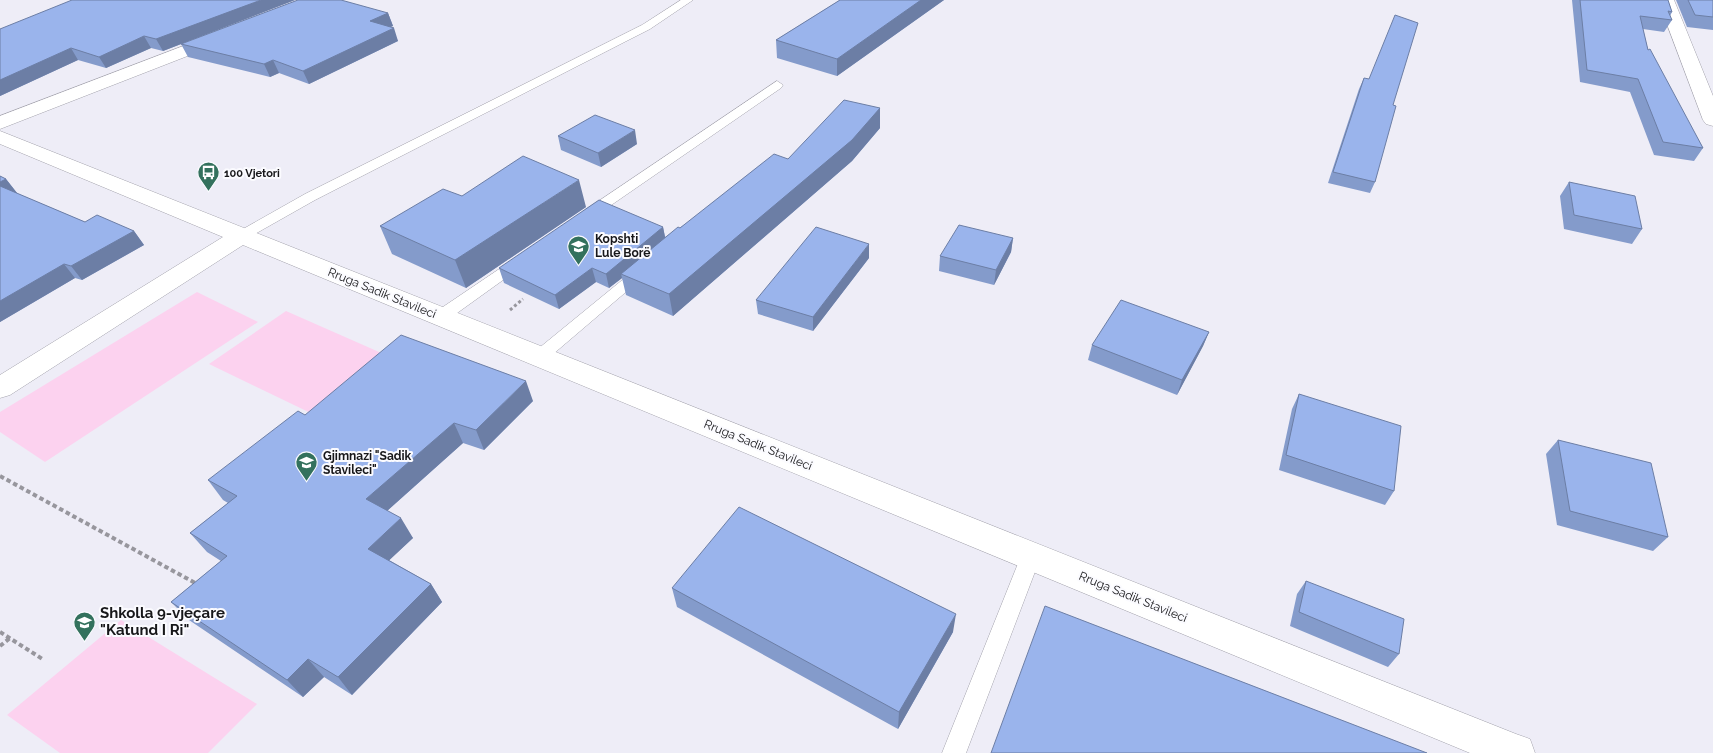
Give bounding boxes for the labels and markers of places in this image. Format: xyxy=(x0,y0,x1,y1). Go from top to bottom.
bus stop icon: 100 Vjetori xyxy=(196,161,220,192)
place label: 100 Vjetori xyxy=(224,167,280,180)
place label: Kopshti Lule Borë xyxy=(595,232,650,260)
school or university icon: Kopshti Lule Borë xyxy=(567,234,591,265)
place label: Gjimnazi "Sadik Stavileci" xyxy=(323,449,412,477)
school or university icon: Gjimnazi "Sadik Stavileci" xyxy=(295,451,319,482)
place label: Shkolla 9-vjeçare "Katund I Ri" xyxy=(100,604,225,639)
school or university icon: Shkolla 9-vjeçare "Katund I Ri" xyxy=(72,610,96,641)

